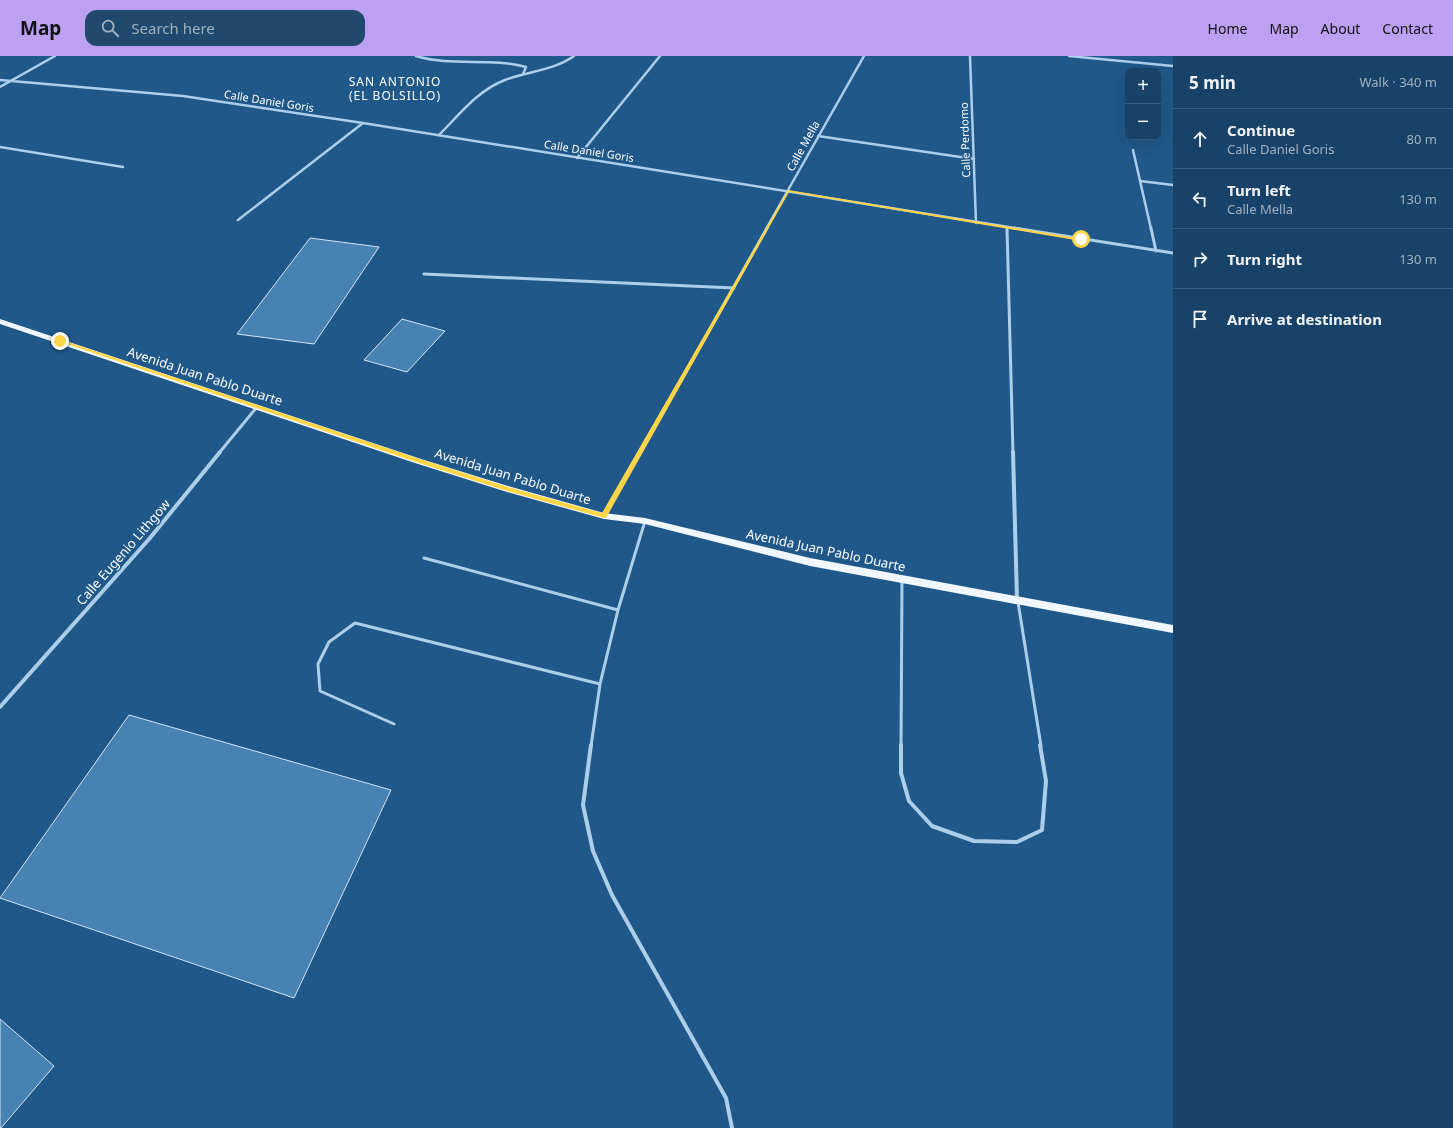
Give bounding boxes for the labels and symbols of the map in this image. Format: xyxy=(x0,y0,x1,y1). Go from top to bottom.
district label: SAN ANTONIO (EL BOLSILLO) xyxy=(349,73,441,104)
street label: Calle Daniel Goris xyxy=(223,86,315,115)
street label: Calle Perdomo xyxy=(956,102,973,178)
street label: Calle Mella xyxy=(782,118,823,174)
street label: Calle Daniel Goris xyxy=(543,136,635,165)
route start xyxy=(1072,230,1090,248)
route end xyxy=(51,332,69,350)
street label: Avenida Juan Pablo Duarte xyxy=(125,342,285,410)
street label: Avenida Juan Pablo Duarte xyxy=(433,444,593,508)
street label: Calle Eugenio Lithgow xyxy=(72,495,175,609)
street label: Avenida Juan Pablo Duarte xyxy=(745,524,907,576)

